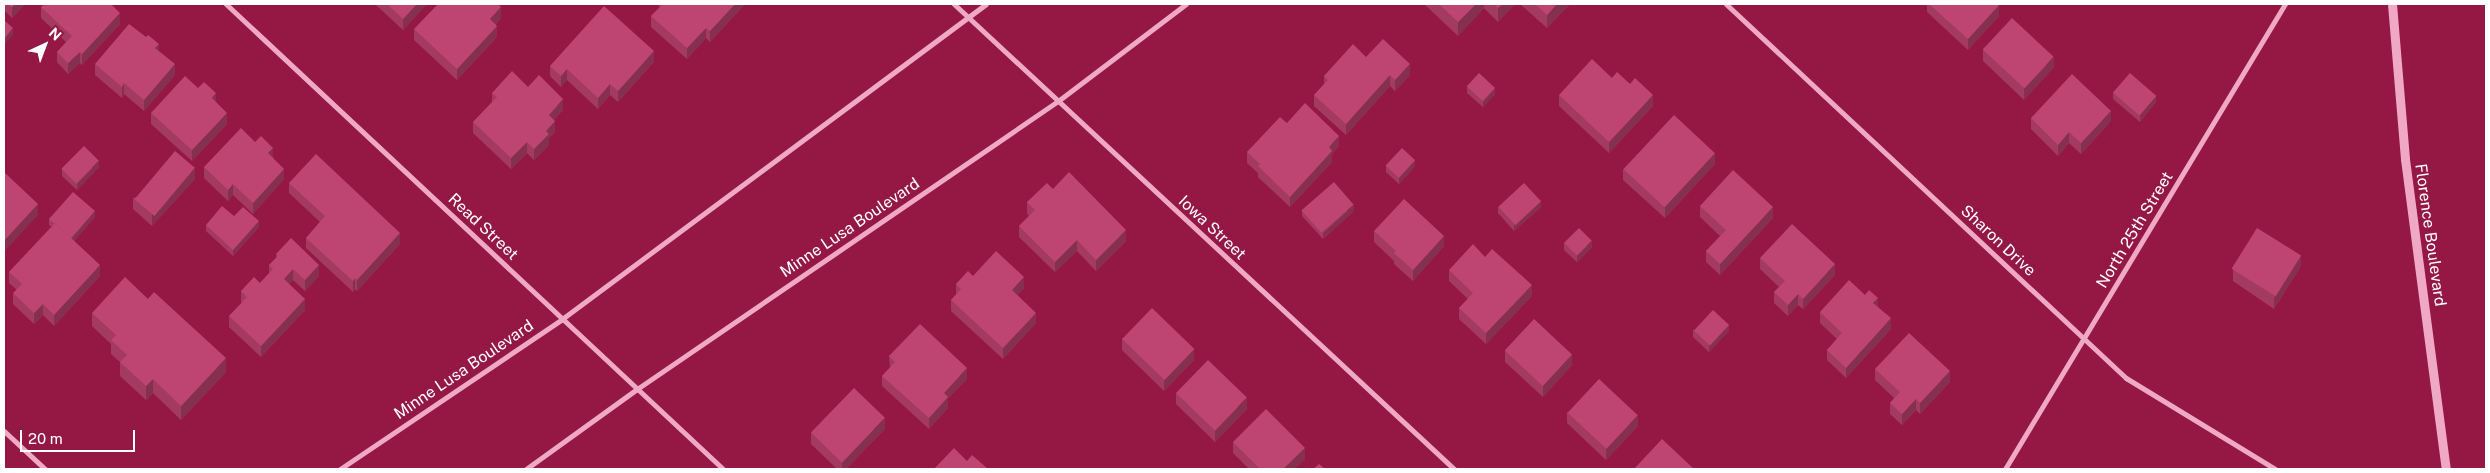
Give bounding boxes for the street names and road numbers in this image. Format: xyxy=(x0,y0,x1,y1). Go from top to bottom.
street label: Florence Boulevard xyxy=(2410,162,2450,308)
street label: North 25th Street xyxy=(2093,168,2177,292)
street label: Minne Lusa Boulevard xyxy=(777,174,923,282)
street label: Read Street xyxy=(444,190,522,264)
street label: Iowa Street xyxy=(1174,192,1250,264)
street label: Sharon Drive xyxy=(1957,201,2039,281)
street label: Minne Lusa Boulevard xyxy=(391,316,537,424)

